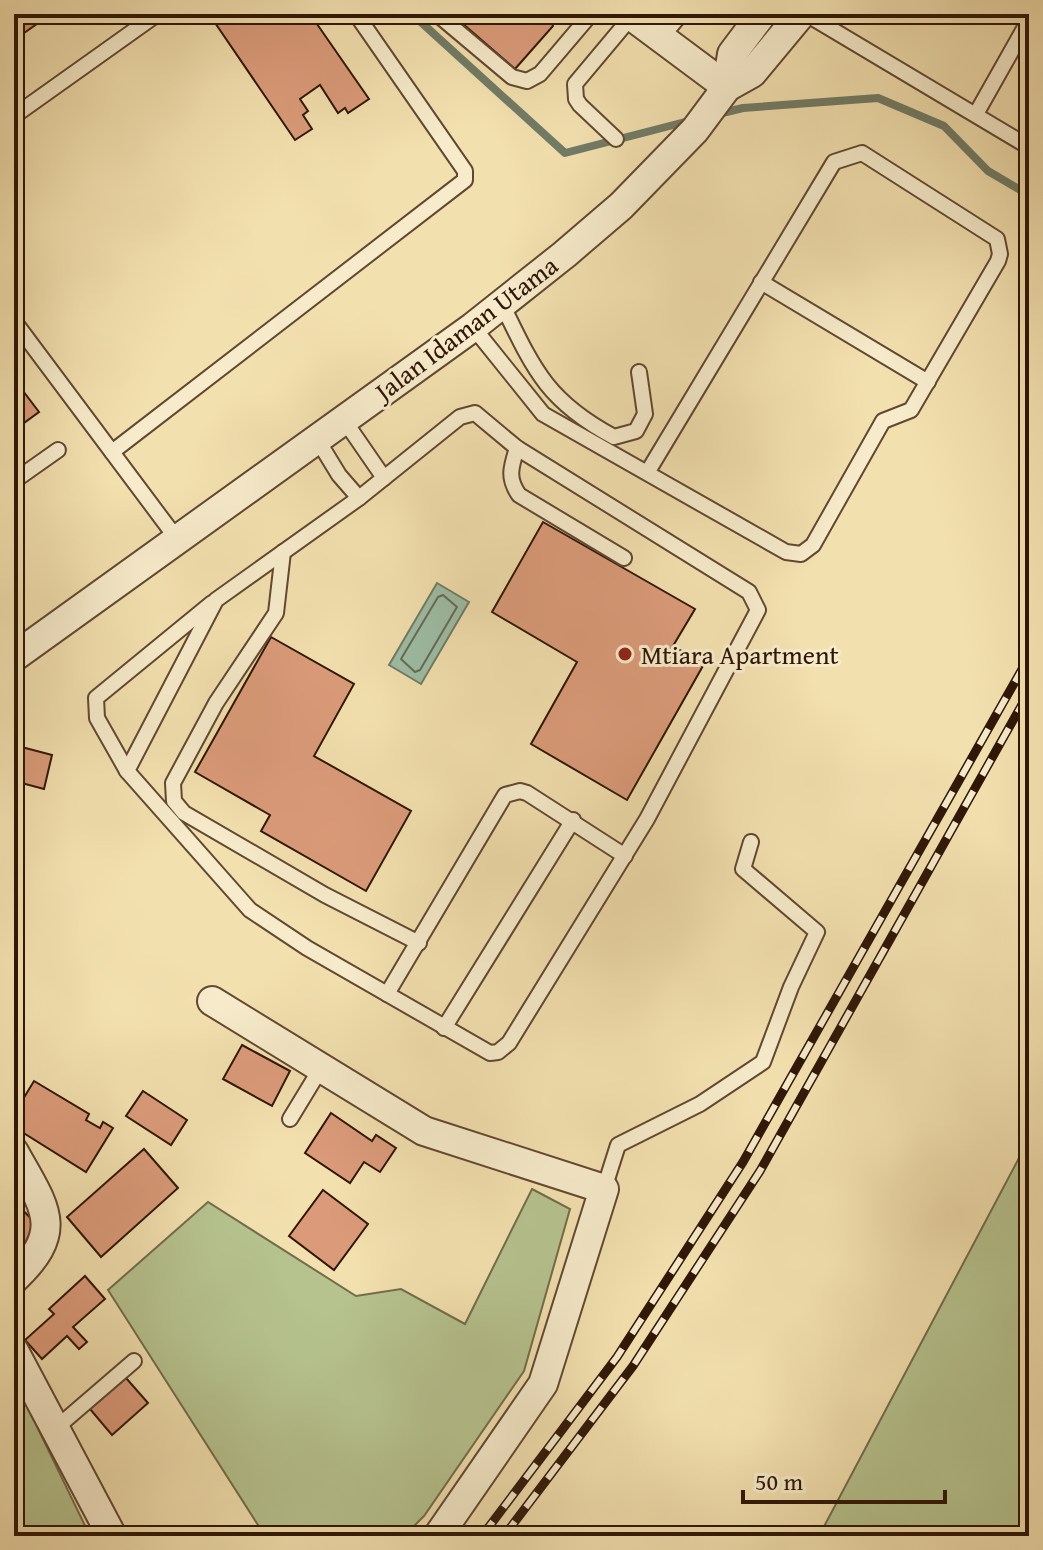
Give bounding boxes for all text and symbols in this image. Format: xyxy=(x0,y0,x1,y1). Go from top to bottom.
street label: Jalan Idaman Utama xyxy=(364,246,566,412)
place label: Mtiara Apartment xyxy=(641,635,839,674)
marker: Mtiara Apartment xyxy=(616,645,634,663)
scale bar xyxy=(743,1454,945,1504)
text: 50 m xyxy=(755,1464,803,1499)

